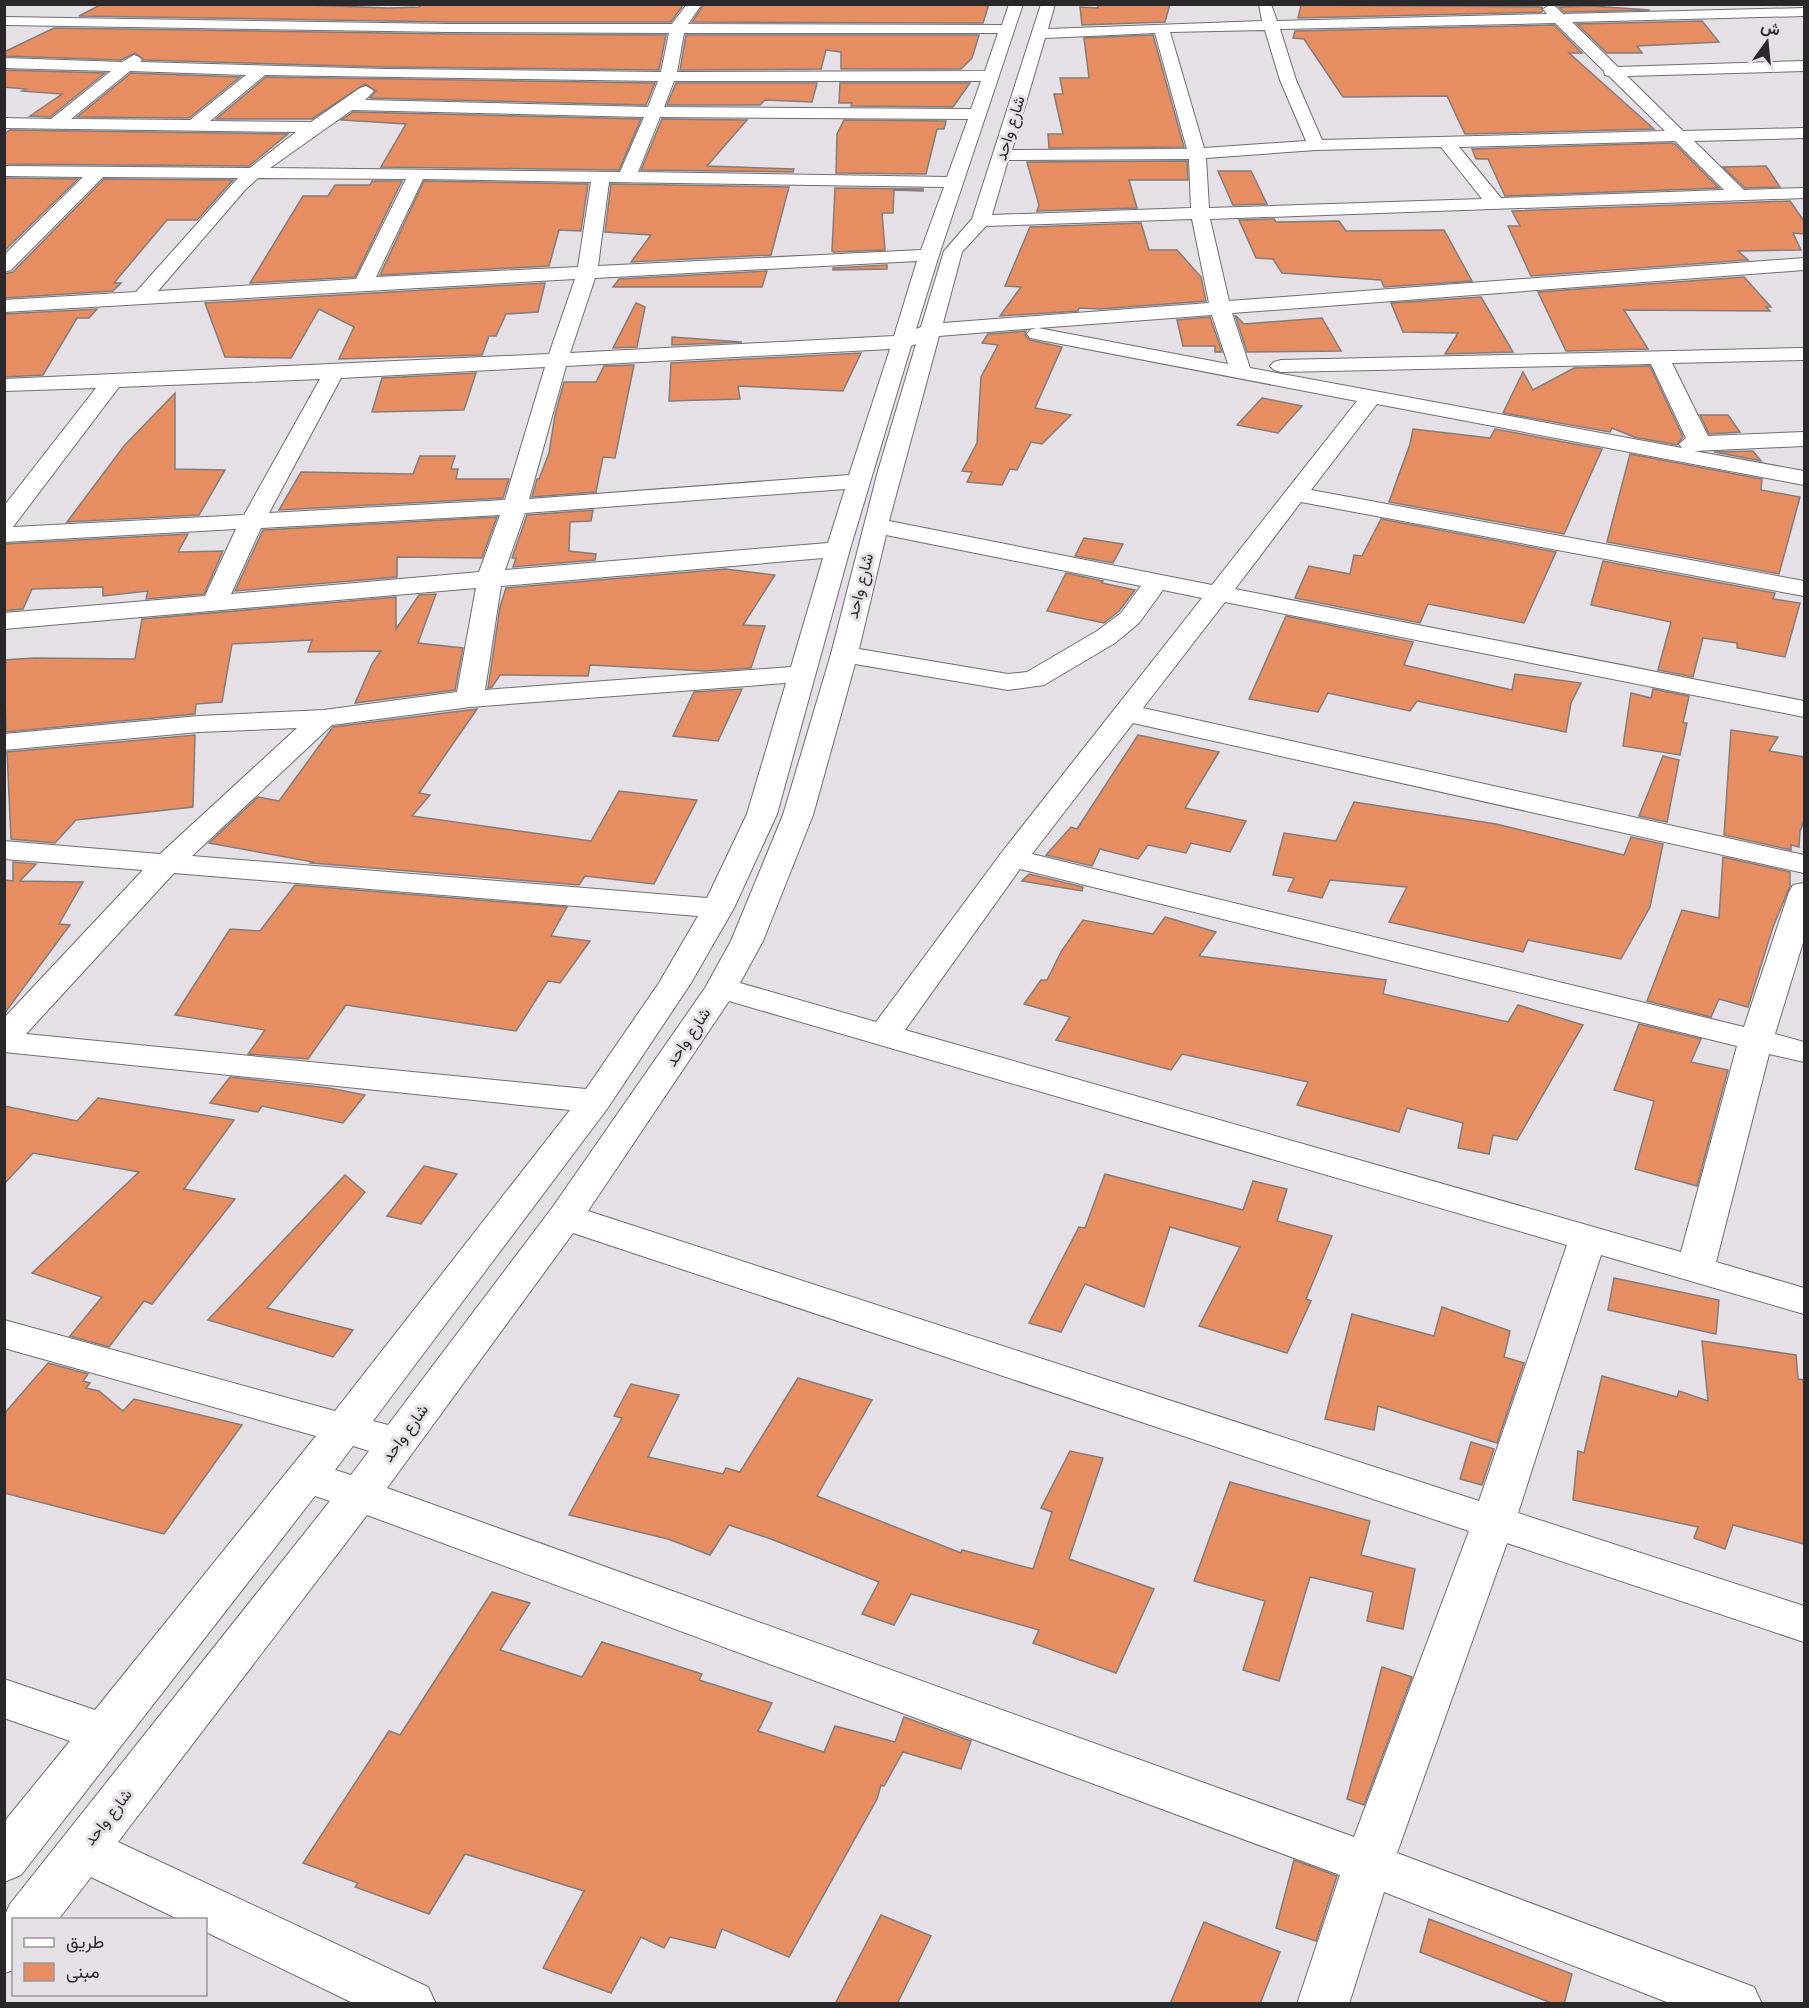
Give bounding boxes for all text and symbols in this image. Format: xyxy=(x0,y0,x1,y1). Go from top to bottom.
north arrow xyxy=(1737,12,1797,72)
text: ش xyxy=(1758,14,1783,42)
street label: شارع واحد xyxy=(989,93,1031,163)
street label: شارع واحد xyxy=(841,551,879,621)
street label: شارع واحد xyxy=(660,1003,716,1071)
street label: شارع واحد xyxy=(376,1399,434,1467)
street label: شارع واحد xyxy=(78,1784,138,1850)
legend xyxy=(12,1918,207,1996)
text: طريق xyxy=(66,1929,104,1954)
text: مبنى xyxy=(66,1959,100,1984)

